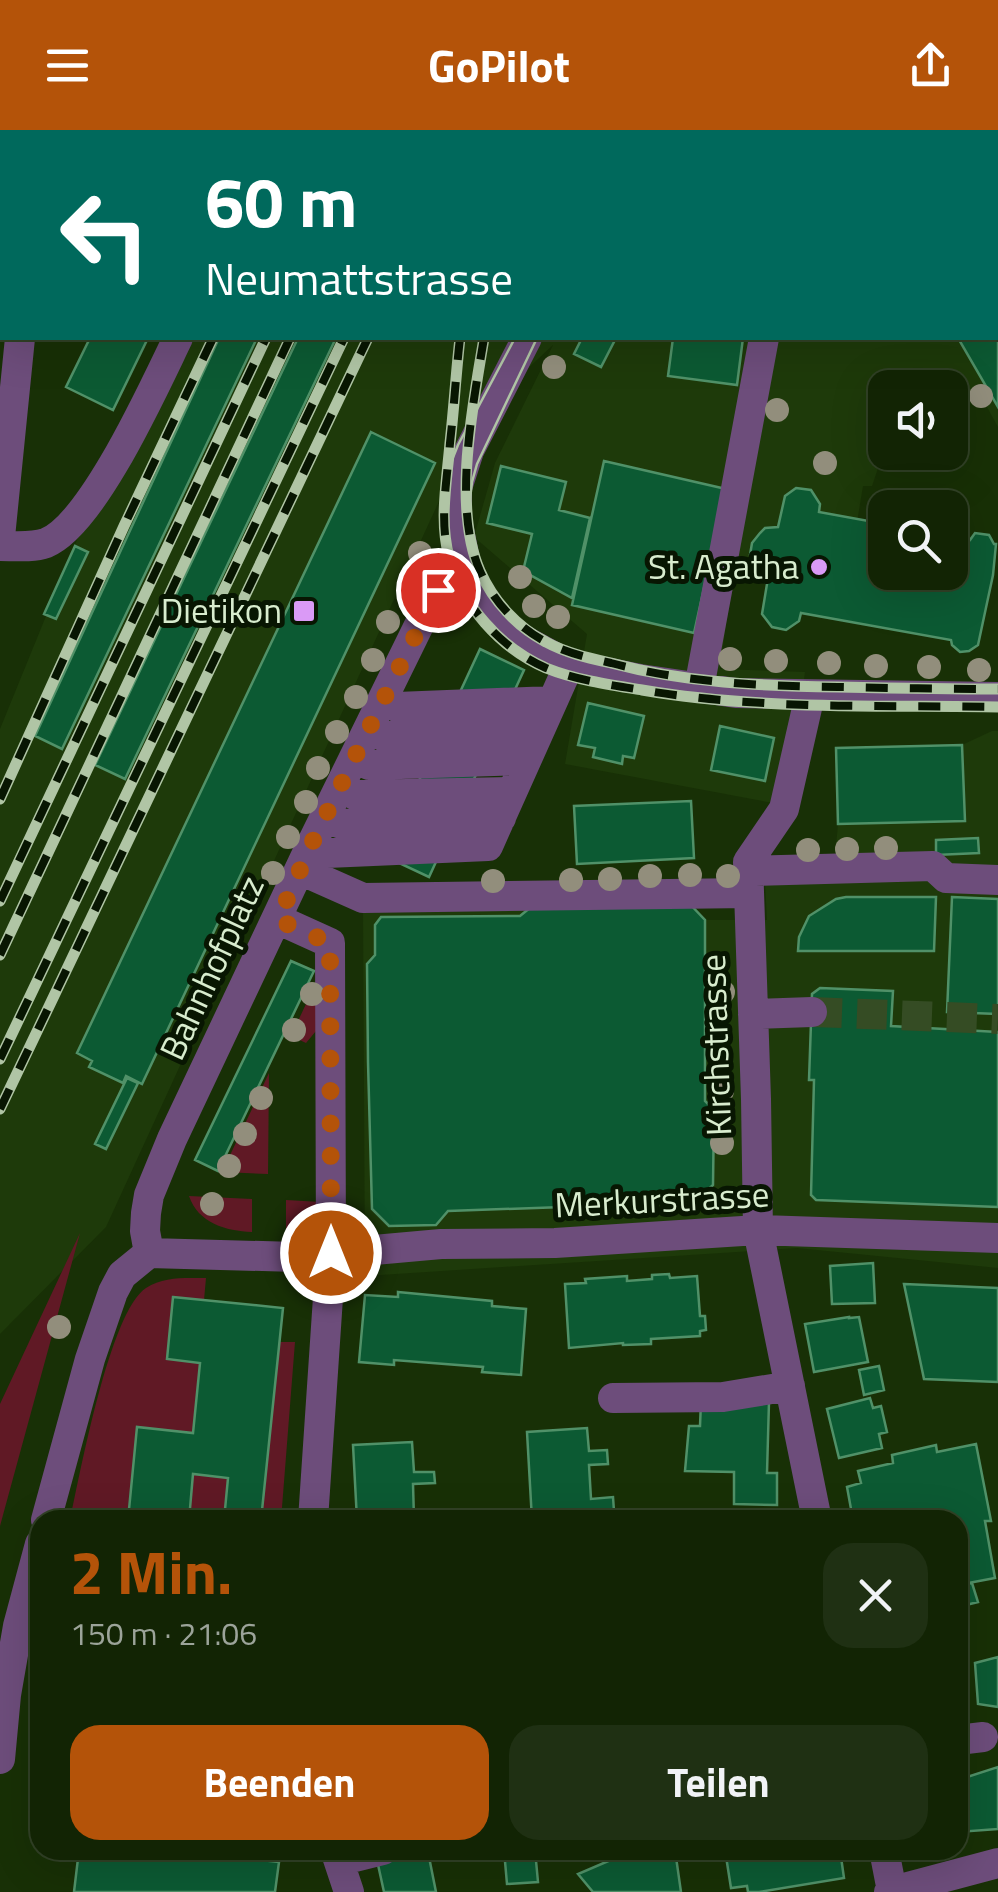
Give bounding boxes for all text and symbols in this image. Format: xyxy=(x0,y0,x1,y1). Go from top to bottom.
text: GoPilot xyxy=(428,31,570,99)
icon: menu xyxy=(40,38,95,93)
icon: share xyxy=(903,38,958,93)
text: 60 m xyxy=(205,148,358,254)
icon: left xyxy=(40,170,170,300)
text: Neumattstrasse xyxy=(205,244,513,312)
map controls xyxy=(868,370,968,590)
button: sound xyxy=(868,370,968,470)
button: search xyxy=(868,490,968,590)
place label: St. Agatha xyxy=(648,539,799,593)
pin xyxy=(396,548,481,633)
marker: St. Agatha xyxy=(808,556,830,578)
icon: arrive xyxy=(411,563,466,618)
place label: Dietikon xyxy=(161,583,282,637)
marker: Dietikon xyxy=(291,598,317,624)
street label: Bahnhofplatz xyxy=(145,867,277,1069)
street label: Kirchstrasse xyxy=(685,953,745,1137)
street label: Merkurstrasse xyxy=(553,1166,771,1232)
position arrow xyxy=(279,1201,383,1305)
text: 2 Min. xyxy=(70,1526,232,1617)
button: close xyxy=(823,1543,928,1648)
text: 150 m · 21:06 xyxy=(70,1609,257,1657)
button: Beenden xyxy=(70,1725,489,1840)
button: Teilen xyxy=(509,1725,928,1840)

